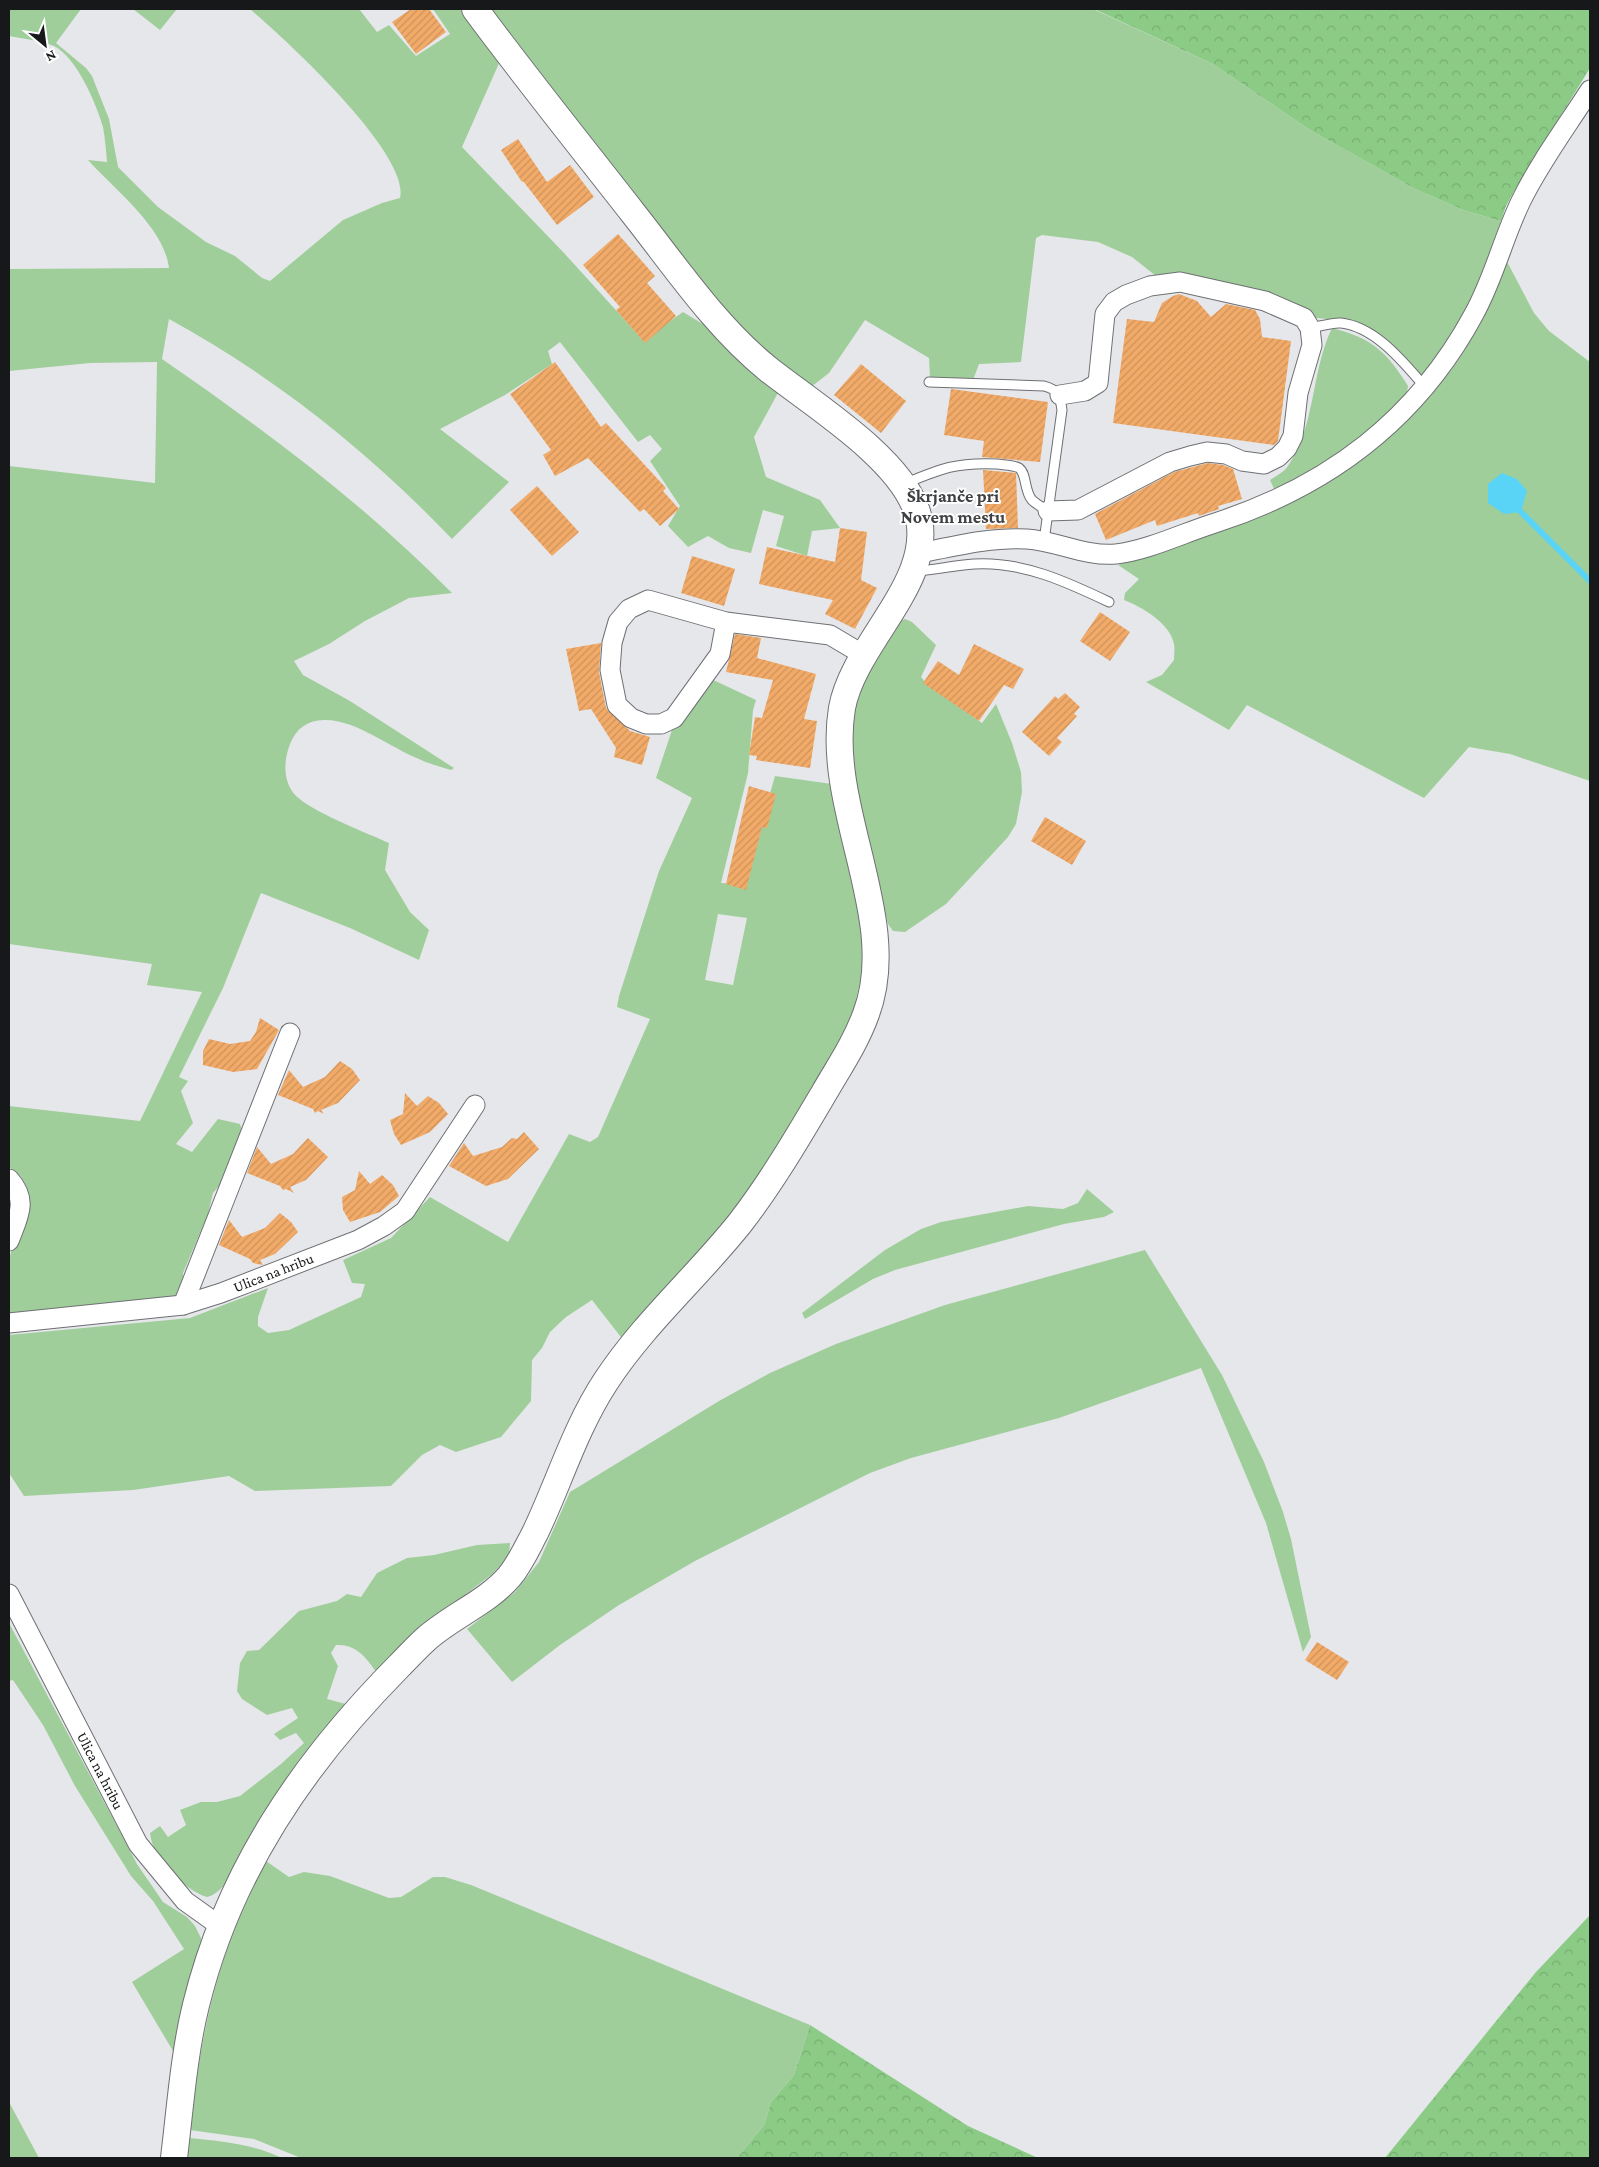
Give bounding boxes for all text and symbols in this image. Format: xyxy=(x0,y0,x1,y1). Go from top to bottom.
north arrow xyxy=(20,20,70,70)
text: N xyxy=(43,47,59,66)
district label: Škrjanče pri Novem mestu xyxy=(901,486,1006,527)
street label: Ulica na hribu xyxy=(231,1250,316,1295)
street label: Ulica na hribu xyxy=(74,1730,127,1812)

